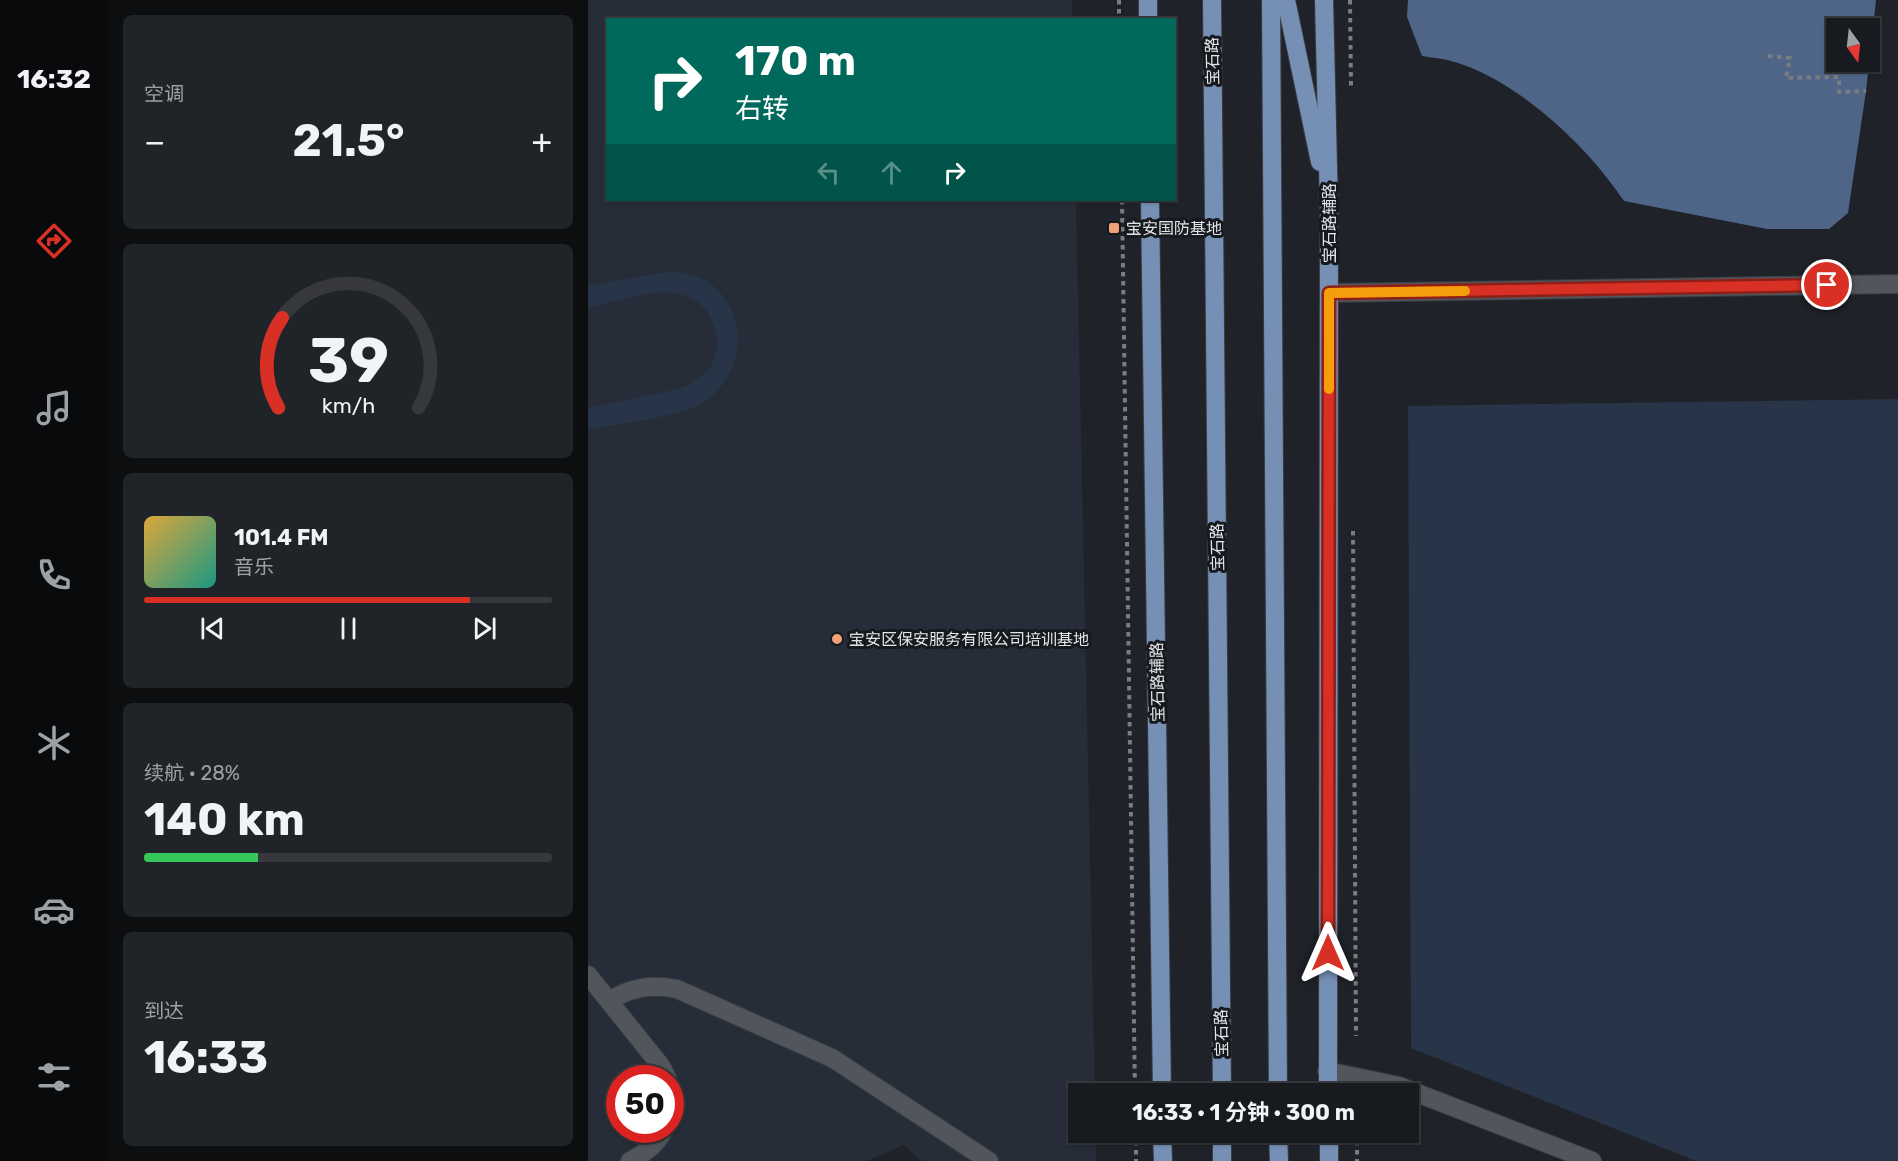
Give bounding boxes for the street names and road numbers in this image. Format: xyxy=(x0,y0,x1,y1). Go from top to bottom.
street label: 宝石路 xyxy=(1203,37,1222,85)
street label: 宝石路辅路 xyxy=(1320,183,1339,263)
street label: 宝石路 xyxy=(1208,523,1227,571)
street label: 宝石路辅路 xyxy=(1147,642,1168,722)
street label: 宝石路 xyxy=(1212,1009,1231,1057)

